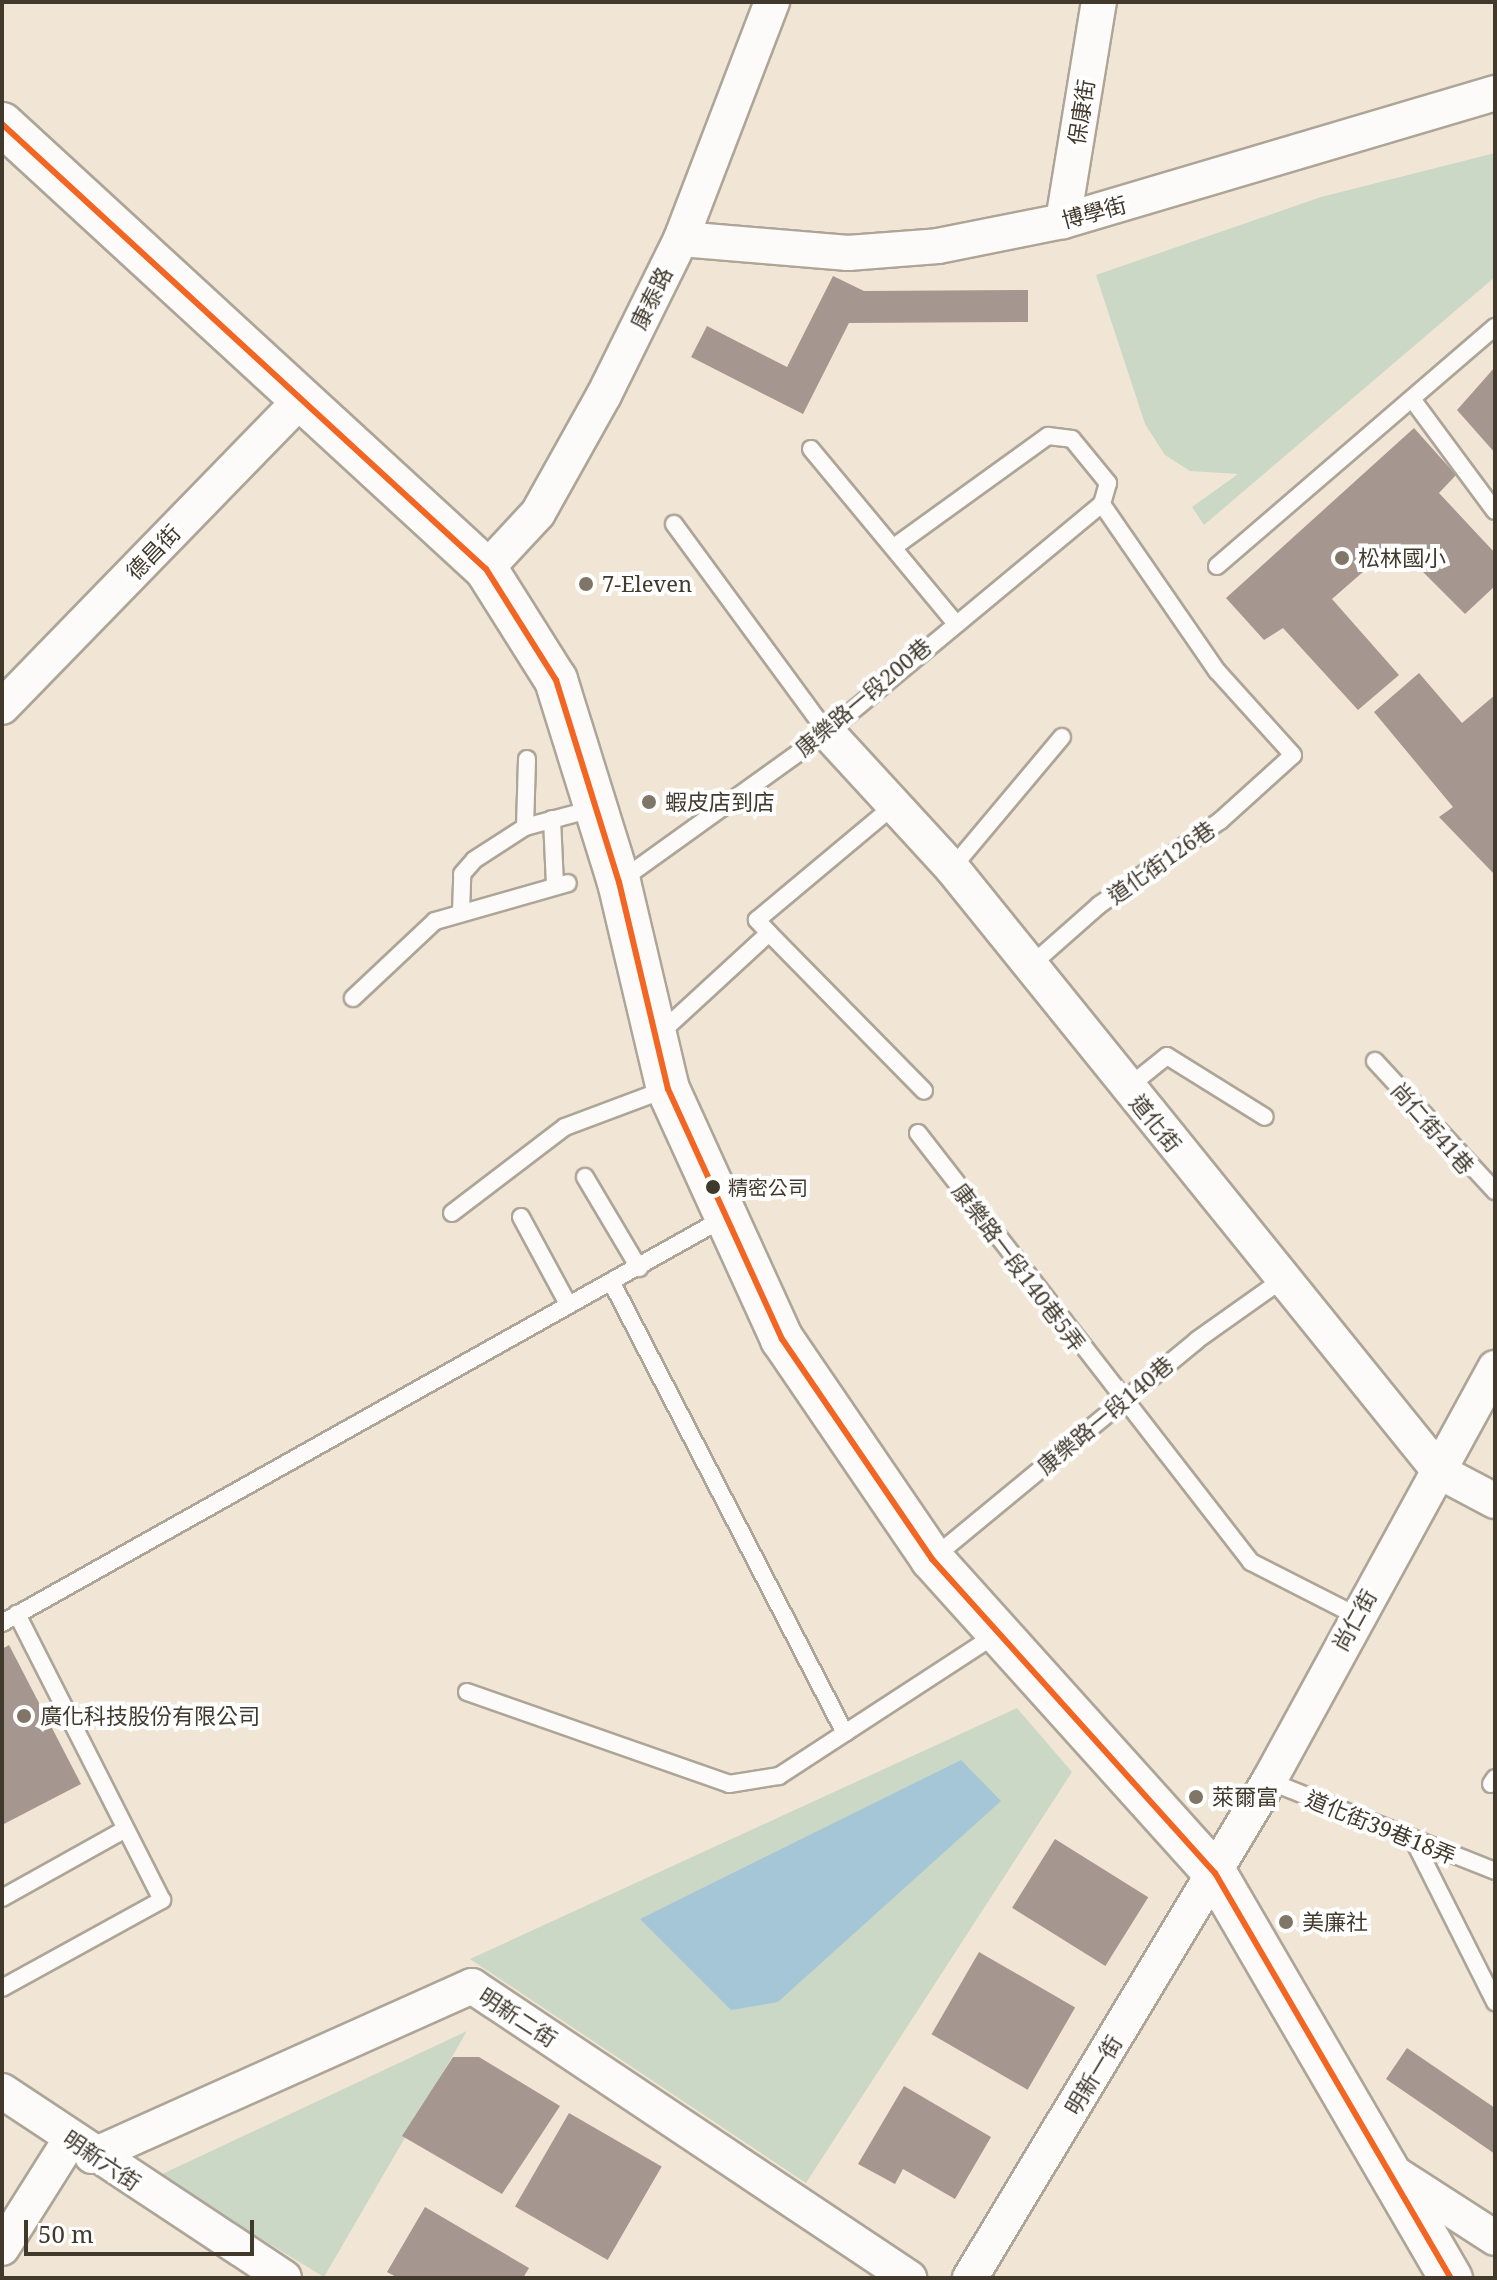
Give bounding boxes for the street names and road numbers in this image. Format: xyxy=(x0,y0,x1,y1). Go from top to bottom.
street label: 保康街 xyxy=(1063,77,1099,147)
street label: 博學街 xyxy=(1059,191,1129,233)
street label: 康泰路 xyxy=(625,263,677,333)
street label: 德昌街 xyxy=(121,519,185,585)
street label: 康樂路一段200巷 xyxy=(790,633,936,761)
street label: 道化街126巷 xyxy=(1102,815,1220,909)
street label: 尚仁街41巷 xyxy=(1386,1077,1480,1179)
street label: 道化街 xyxy=(1125,1089,1187,1157)
street label: 康樂路一段140巷5弄 xyxy=(947,1178,1091,1356)
street label: 康樂路一段140巷 xyxy=(1032,1351,1178,1479)
street label: 尚仁街 xyxy=(1326,1585,1382,1655)
street label: 道化街39巷18弄 xyxy=(1302,1785,1460,1869)
street label: 明新二街 xyxy=(474,1982,562,2052)
street label: 明新一街 xyxy=(1059,2030,1127,2120)
street label: 明新六街 xyxy=(58,2124,146,2196)

